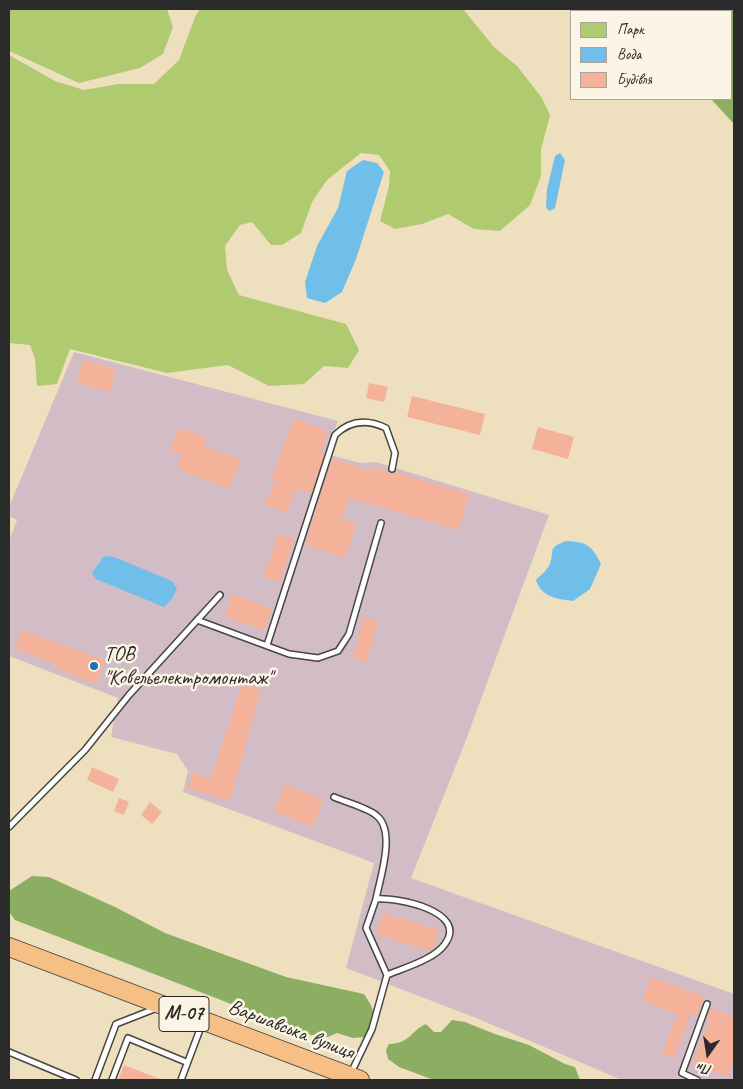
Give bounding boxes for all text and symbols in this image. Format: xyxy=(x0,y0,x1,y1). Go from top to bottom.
legend xyxy=(570,10,733,100)
text: Парк xyxy=(617,20,644,39)
text: Вода xyxy=(617,45,641,64)
text: Будівля xyxy=(617,70,652,89)
place label: ТОВ "Ковельелектромонтаж" xyxy=(104,641,272,691)
marker: ТОВ "Ковельелектромонтаж" xyxy=(88,660,100,672)
street label: Варшавська вулиця xyxy=(224,994,358,1066)
road number: М-07 xyxy=(159,996,209,1032)
north arrow xyxy=(683,1029,733,1079)
text: Пн xyxy=(695,1059,714,1079)

